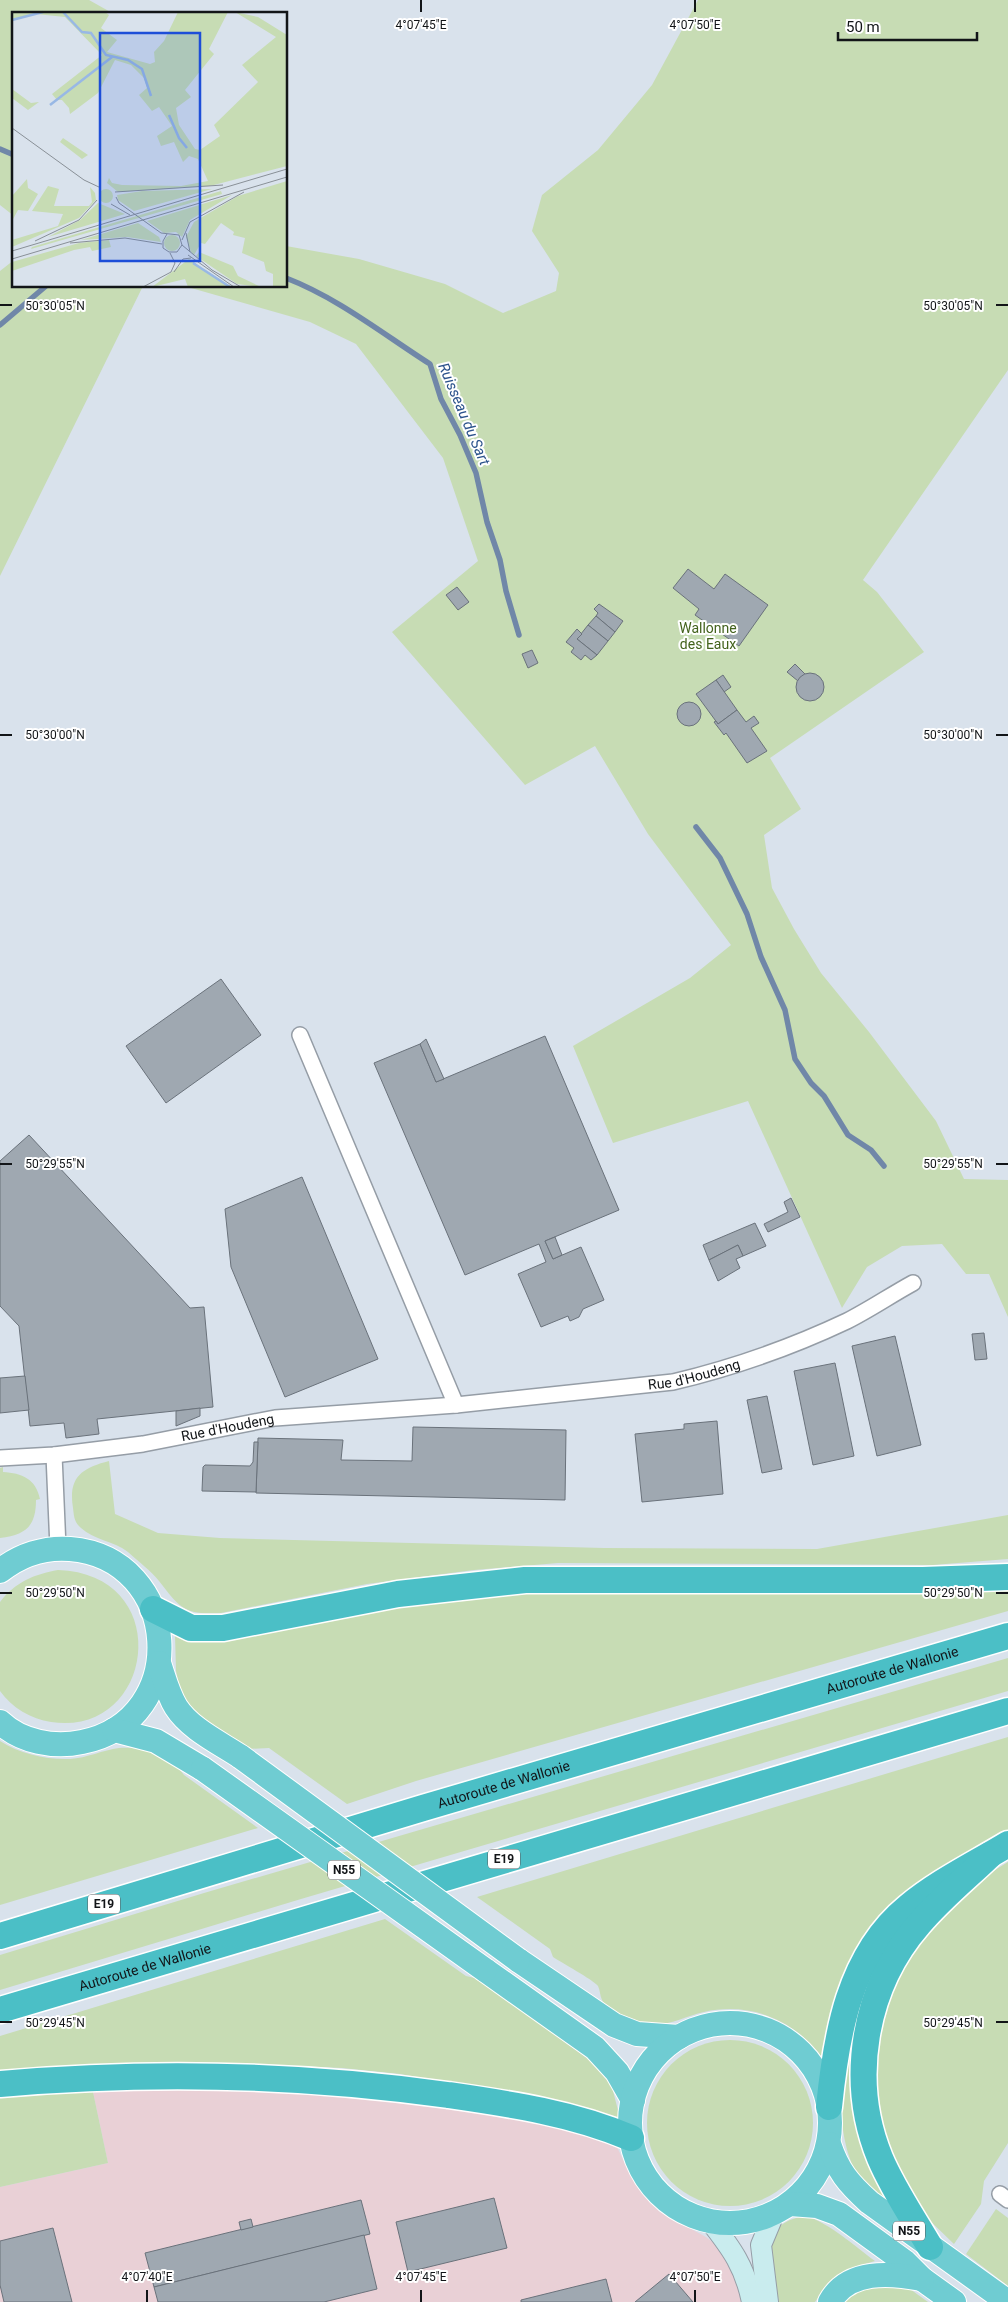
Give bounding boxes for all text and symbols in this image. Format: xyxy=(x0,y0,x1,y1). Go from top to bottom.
scale bar xyxy=(838,10,977,42)
inset map xyxy=(12,12,288,288)
text: 4°07'45"E xyxy=(396,18,447,32)
text: 4°07'50"E xyxy=(670,18,721,32)
text: 50 m xyxy=(846,18,880,36)
text: 50°30'05"N xyxy=(25,299,85,313)
text: 50°30'05"N xyxy=(923,299,983,313)
water label: Ruisseau du Sart xyxy=(434,360,494,468)
park label: Wallonne des Eaux xyxy=(679,620,737,652)
text: 50°30'00"N xyxy=(25,728,85,742)
text: 50°30'00"N xyxy=(923,728,983,742)
text: 50°29'55"N xyxy=(25,1157,85,1171)
text: 50°29'55"N xyxy=(923,1157,983,1171)
street label: Rue d'Houdeng xyxy=(647,1356,742,1393)
street label: Rue d'Houdeng xyxy=(180,1410,275,1444)
text: 50°29'50"N xyxy=(25,1586,85,1600)
text: 50°29'50"N xyxy=(923,1586,983,1600)
street label: Autoroute de Wallonie xyxy=(824,1643,960,1697)
street label: Autoroute de Wallonie xyxy=(436,1757,572,1811)
road number: E19 xyxy=(488,1850,520,1868)
road number: N55 xyxy=(328,1860,360,1880)
road number: E19 xyxy=(88,1895,120,1914)
street label: Autoroute de Wallonie xyxy=(77,1940,213,1994)
text: 50°29'45"N xyxy=(25,2016,85,2030)
text: 50°29'45"N xyxy=(923,2016,983,2030)
road number: N55 xyxy=(893,2222,925,2240)
text: 4°07'40"E xyxy=(122,2270,173,2284)
text: 4°07'45"E xyxy=(396,2270,447,2284)
text: 4°07'50"E xyxy=(670,2270,721,2284)

